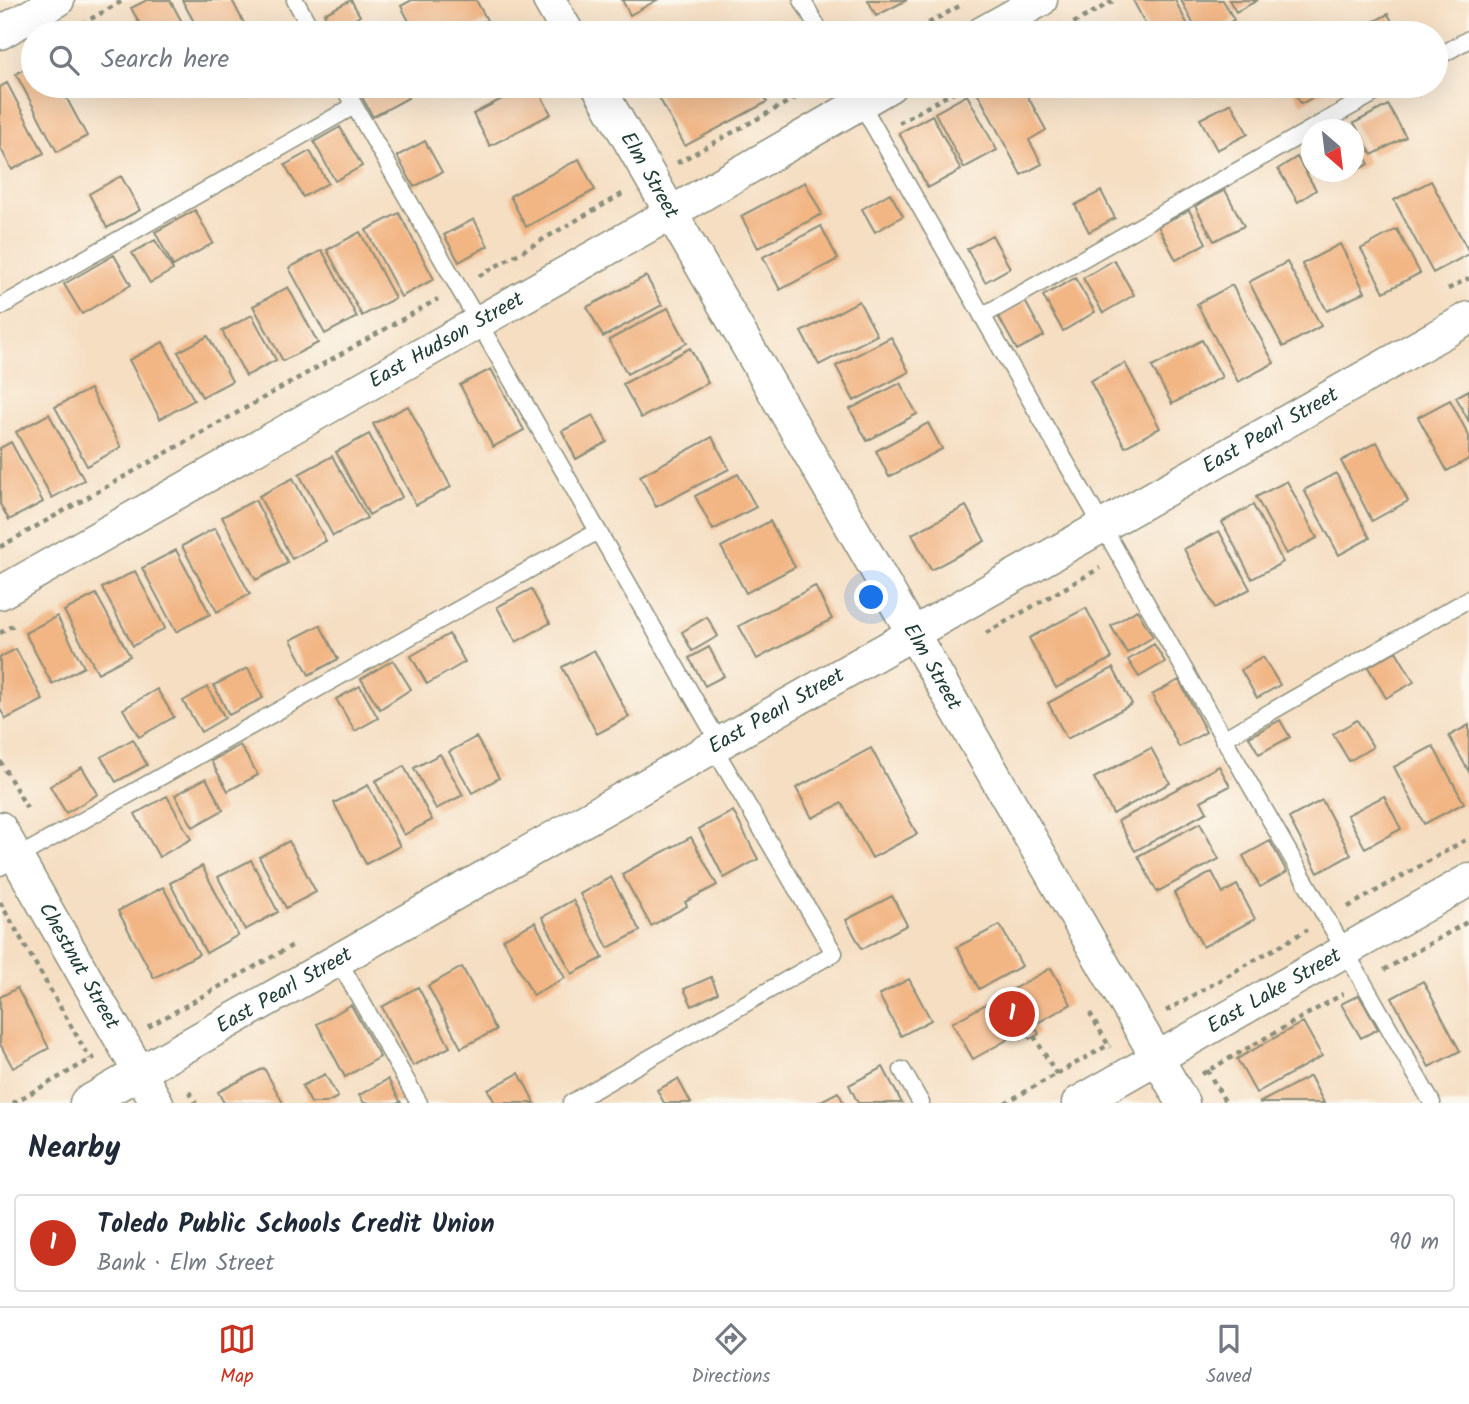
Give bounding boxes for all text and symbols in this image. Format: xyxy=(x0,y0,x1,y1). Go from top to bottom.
search box xyxy=(21,21,1448,98)
text: Search here xyxy=(101,39,229,81)
icon: search xyxy=(45,41,83,79)
north arrow xyxy=(1301,119,1364,182)
street label: Elm Street xyxy=(611,125,688,226)
street label: East Hudson Street xyxy=(363,283,531,397)
street label: East Pearl Street xyxy=(1196,378,1346,483)
your location xyxy=(854,580,888,614)
street label: Elm Street xyxy=(894,617,971,717)
street label: East Pearl Street xyxy=(702,659,852,763)
street label: Chestnut Street xyxy=(29,896,129,1036)
street label: East Pearl Street xyxy=(210,938,359,1042)
street label: East Lake Street xyxy=(1201,939,1348,1043)
pin: 1 xyxy=(989,988,1035,1040)
text: Nearby xyxy=(28,1125,120,1173)
text: Toledo Public Schools Credit Union xyxy=(97,1204,495,1246)
text: 1 xyxy=(50,1225,56,1261)
text: 90 m xyxy=(1389,1225,1439,1261)
text: Bank · Elm Street xyxy=(97,1246,274,1282)
tab: Map xyxy=(218,1320,256,1392)
tab: Directions xyxy=(692,1320,770,1392)
tab: Saved xyxy=(1206,1320,1251,1392)

